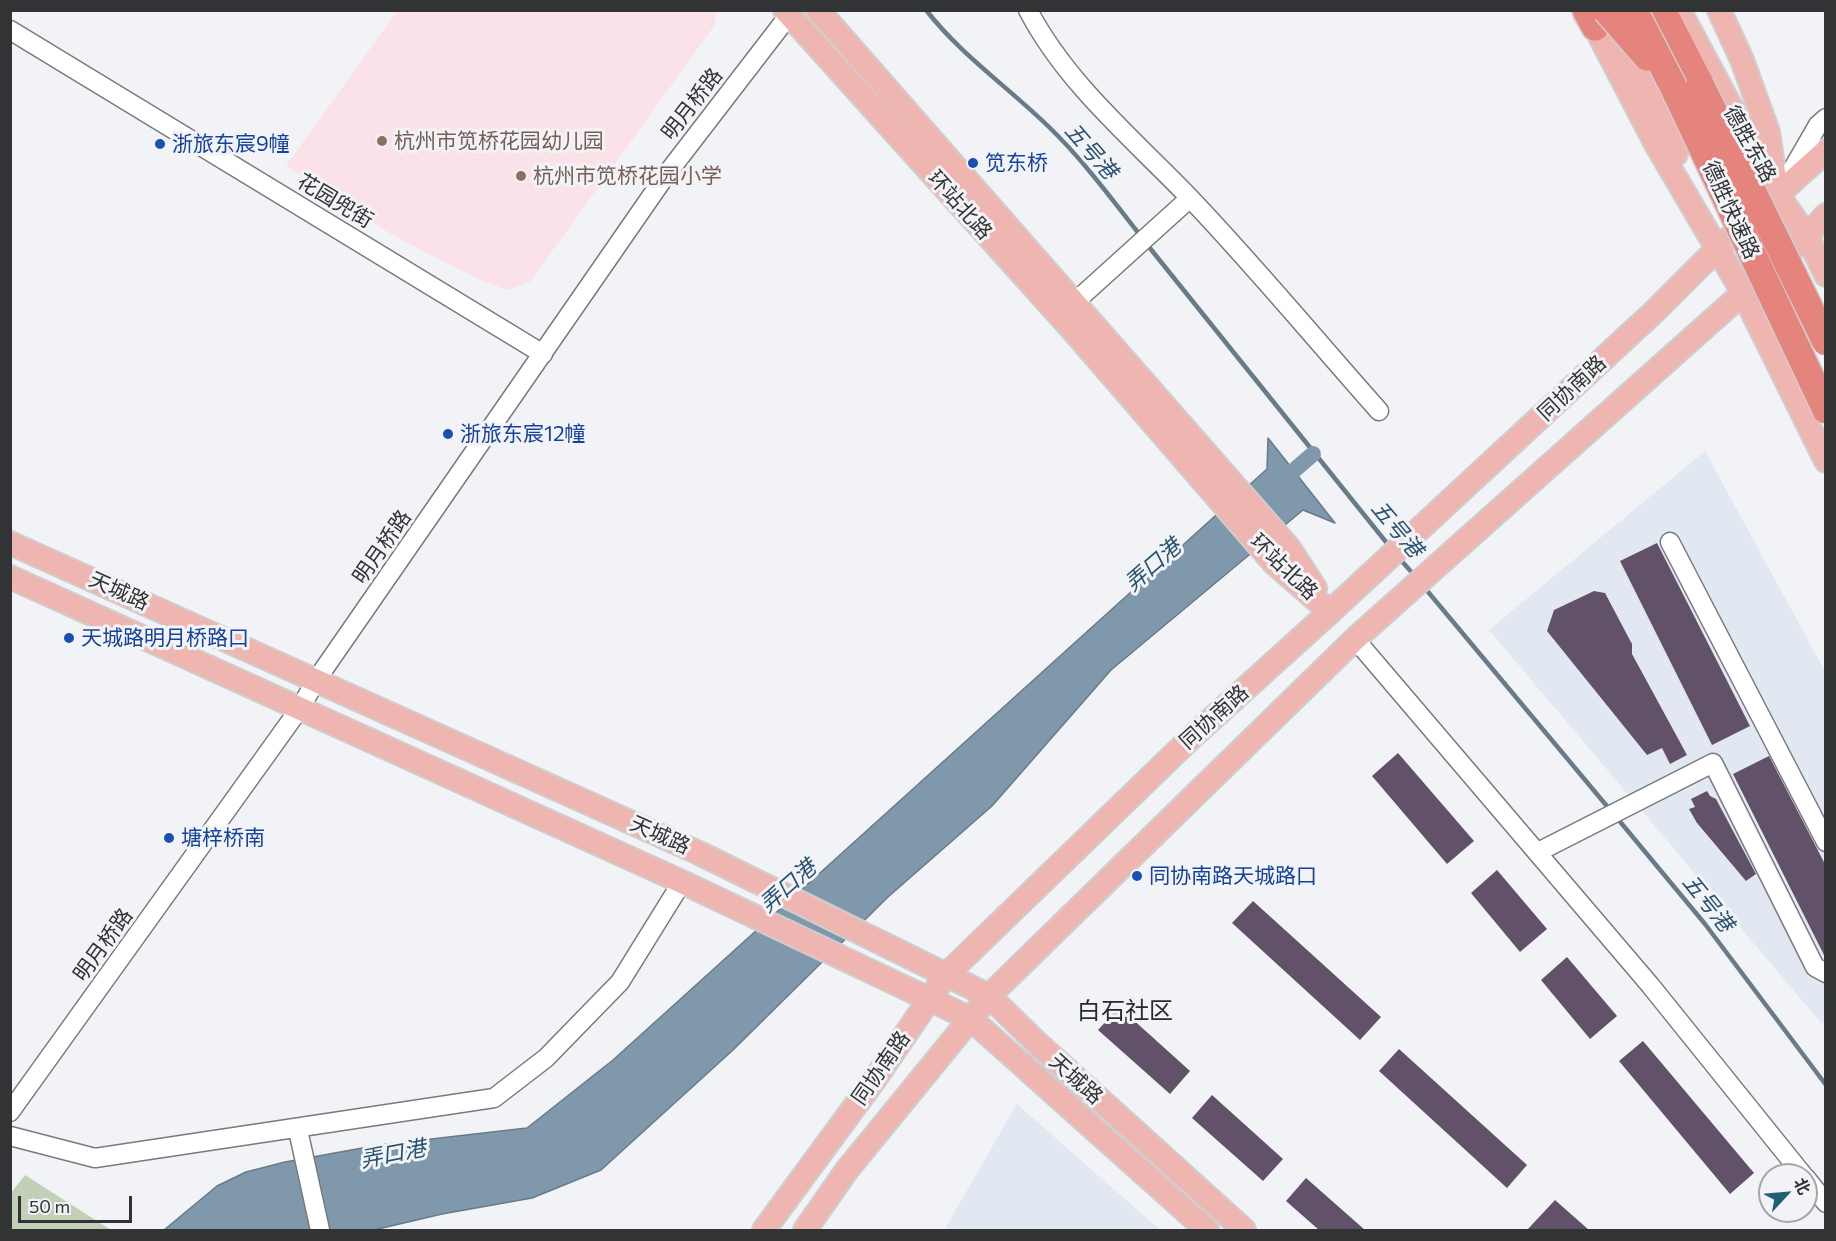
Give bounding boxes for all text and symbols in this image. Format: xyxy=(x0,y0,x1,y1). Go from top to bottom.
street label: 明月桥路 xyxy=(656,63,728,145)
street label: 德胜东路 xyxy=(1719,101,1781,187)
water label: 五号港 xyxy=(1059,117,1123,185)
place label: 杭州市笕桥花园幼儿园 xyxy=(394,128,604,154)
place label: 浙旅东宸9幢 xyxy=(172,131,290,157)
marker: 杭州市笕桥花园幼儿园 xyxy=(375,134,389,148)
marker: 浙旅东宸9幢 xyxy=(153,137,167,151)
place label: 笕东桥 xyxy=(985,150,1048,176)
marker: 笕东桥 xyxy=(966,156,980,170)
street label: 德胜快速路 xyxy=(1697,157,1765,263)
place label: 杭州市笕桥花园小学 xyxy=(533,163,722,189)
street label: 环站北路 xyxy=(923,165,997,245)
street label: 花园兜街 xyxy=(293,169,377,233)
marker: 杭州市笕桥花园小学 xyxy=(514,169,528,183)
street label: 同协南路 xyxy=(1533,350,1611,426)
place label: 浙旅东宸12幢 xyxy=(460,421,586,447)
marker: 浙旅东宸12幢 xyxy=(441,427,455,441)
water label: 五号港 xyxy=(1366,495,1428,563)
street label: 明月桥路 xyxy=(348,505,416,589)
street label: 环站北路 xyxy=(1245,529,1323,605)
water label: 弄口港 xyxy=(1119,533,1187,597)
street label: 天城路 xyxy=(85,567,153,615)
place label: 天城路明月桥路口 xyxy=(81,625,249,651)
marker: 天城路明月桥路口 xyxy=(62,631,76,645)
street label: 同协南路 xyxy=(1174,680,1254,754)
street label: 天城路 xyxy=(626,811,694,859)
place label: 塘梓桥南 xyxy=(181,825,265,851)
marker: 塘梓桥南 xyxy=(162,831,176,845)
water label: 弄口港 xyxy=(754,854,822,918)
place label: 同协南路天城路口 xyxy=(1149,863,1317,889)
marker: 同协南路天城路口 xyxy=(1130,869,1144,883)
water label: 五号港 xyxy=(1677,869,1739,937)
street label: 明月桥路 xyxy=(68,904,138,986)
district label: 白石社区 xyxy=(1077,997,1173,1025)
street label: 同协南路 xyxy=(847,1026,915,1110)
street label: 天城路 xyxy=(1044,1049,1108,1109)
water label: 弄口港 xyxy=(358,1135,428,1173)
north arrow xyxy=(1758,1163,1818,1223)
text: 北 xyxy=(1791,1174,1815,1197)
scale bar xyxy=(21,1184,135,1222)
text: 50 m xyxy=(29,1195,70,1217)

